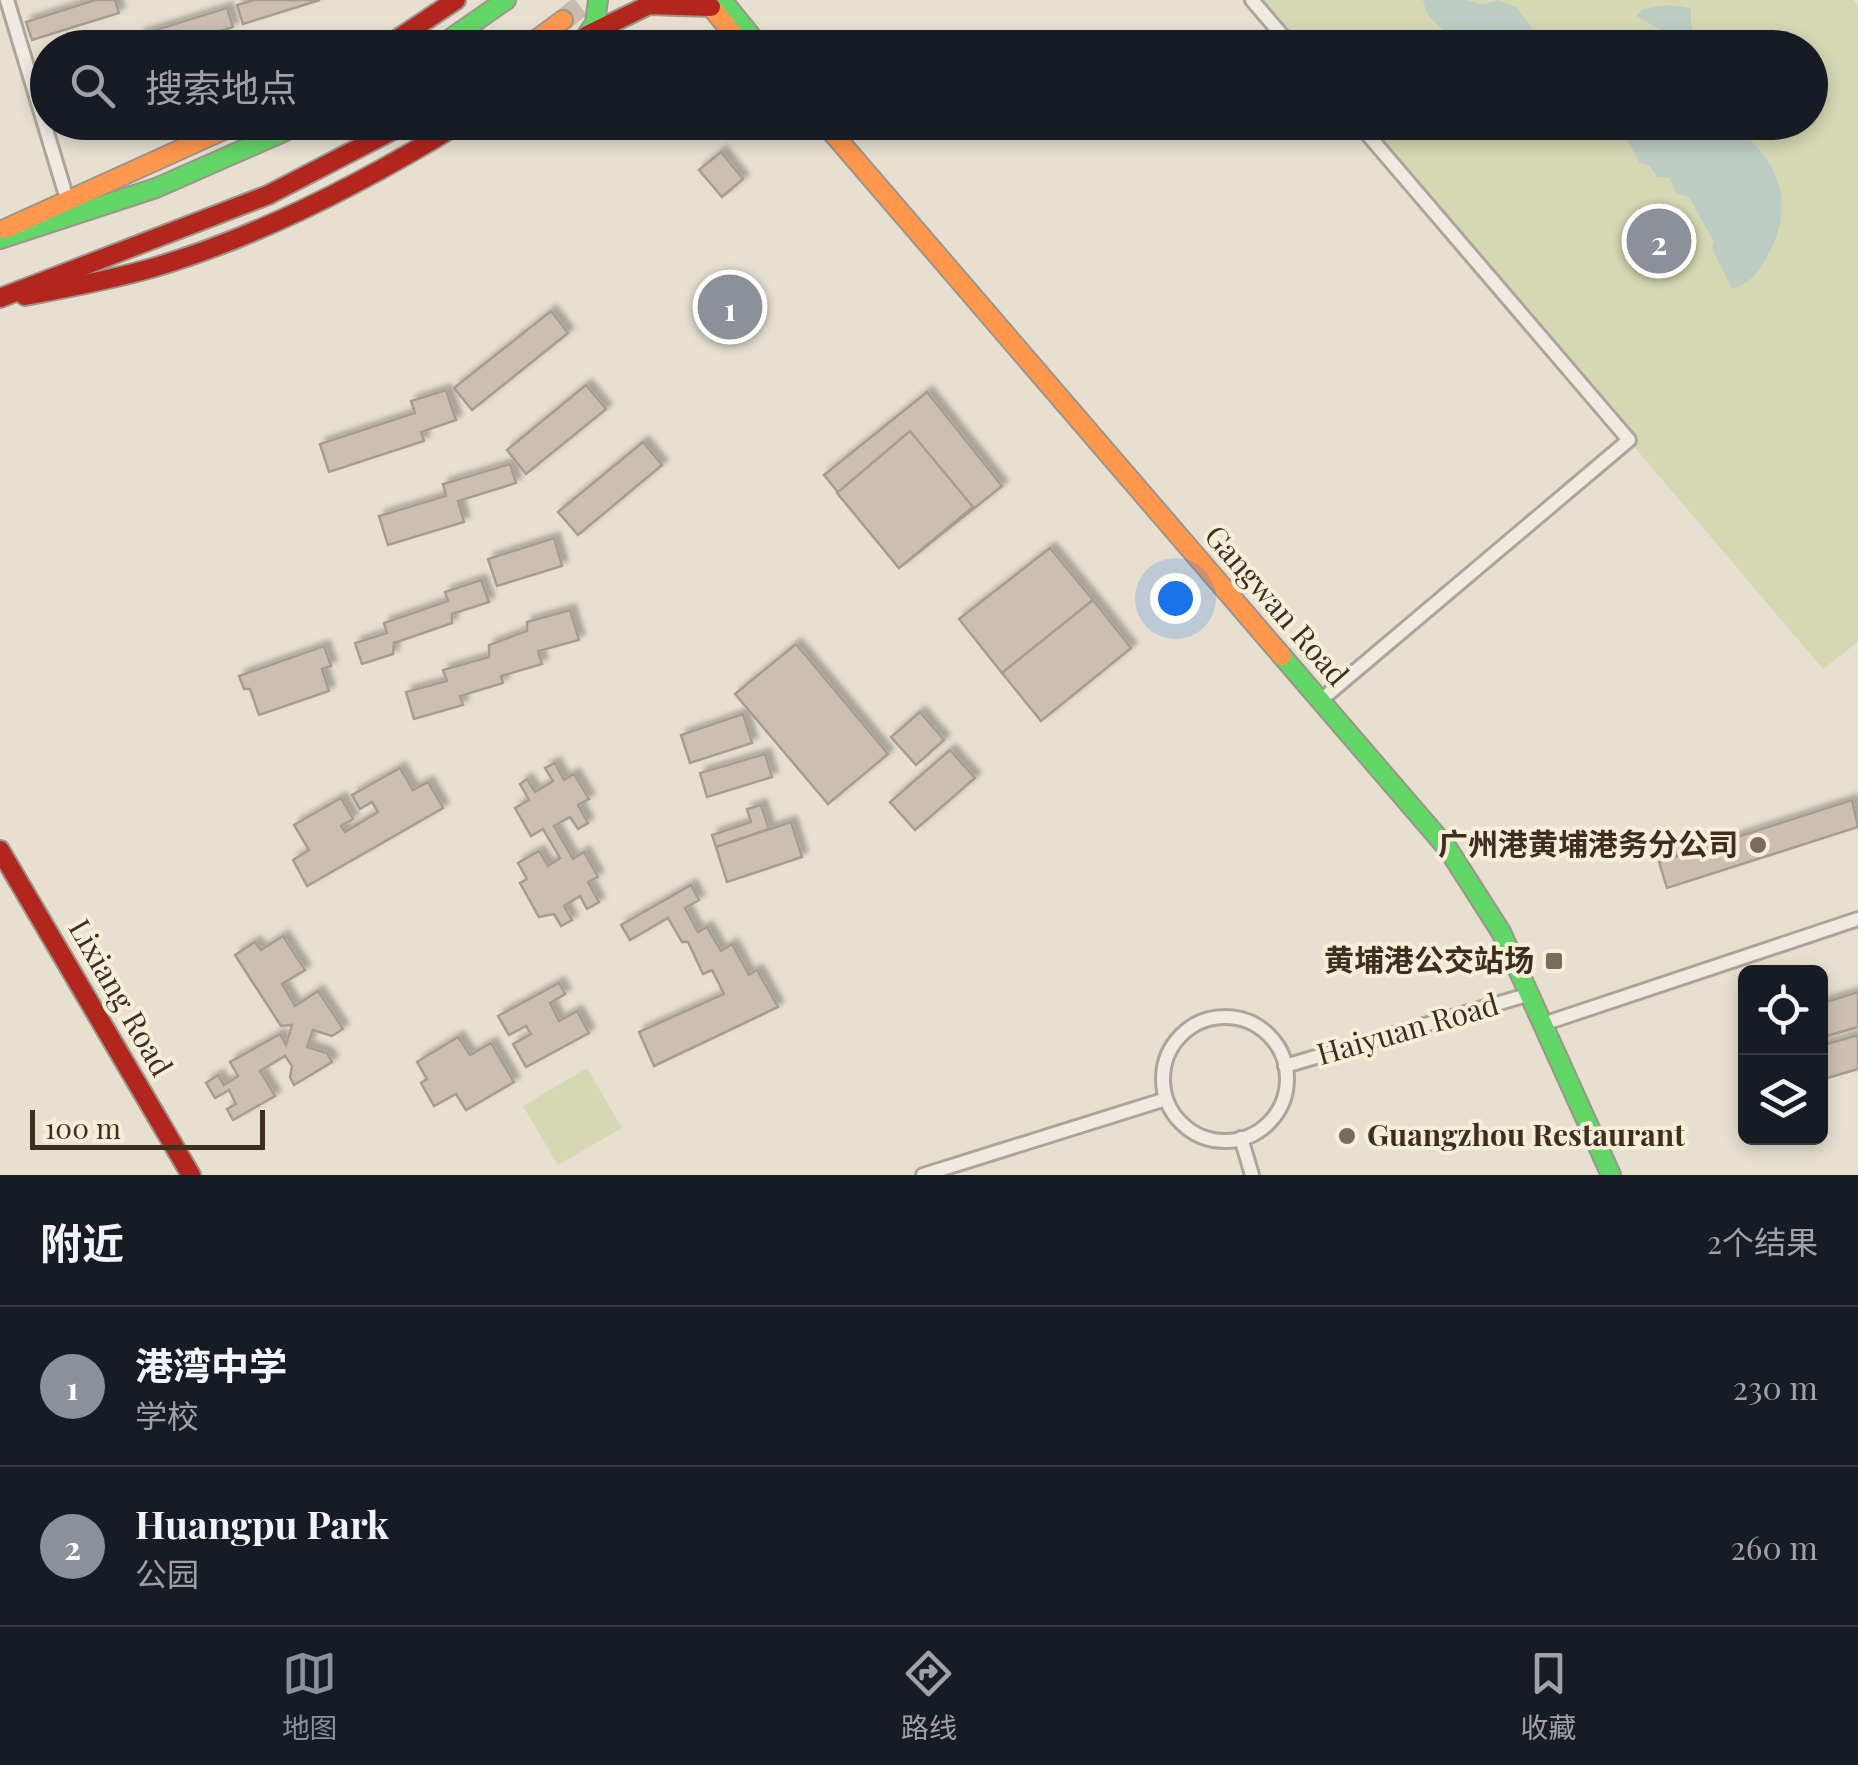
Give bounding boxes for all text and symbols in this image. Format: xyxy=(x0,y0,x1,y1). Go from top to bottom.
search box xyxy=(30,30,1828,140)
icon: search xyxy=(65,58,120,113)
text: 搜索地点 xyxy=(145,61,297,112)
pin: 2 xyxy=(1626,204,1692,278)
pin: 1 xyxy=(698,270,762,344)
street label: Gangwan Road xyxy=(1197,516,1358,693)
your location xyxy=(1150,573,1201,624)
place label: 广州港黄埔港务分公司 xyxy=(1438,823,1738,863)
marker: 广州港黄埔港务分公司 xyxy=(1747,834,1769,856)
street label: Lixiang Road xyxy=(61,911,183,1083)
place label: 黄埔港公交站场 xyxy=(1324,939,1534,979)
marker: 黄埔港公交站场 xyxy=(1543,950,1565,972)
map controls xyxy=(1738,965,1828,1145)
button: locate xyxy=(1738,965,1828,1055)
street label: Haiyuan Road xyxy=(1312,983,1503,1073)
button: layers xyxy=(1738,1055,1828,1145)
scale bar xyxy=(30,1105,265,1150)
text: 100 m xyxy=(45,1109,121,1146)
place label: Guangzhou Restaurant xyxy=(1367,1114,1685,1154)
marker: Guangzhou Restaurant xyxy=(1336,1125,1358,1147)
text: 附近 xyxy=(40,1214,124,1270)
text: 2个结果 xyxy=(1707,1219,1818,1262)
text: 港湾中学 xyxy=(135,1339,287,1390)
text: 1 xyxy=(66,1365,79,1408)
text: 230 m xyxy=(1733,1365,1818,1408)
text: 学校 xyxy=(135,1393,199,1436)
text: Huangpu Park xyxy=(135,1498,389,1549)
text: 2 xyxy=(64,1525,81,1568)
text: 260 m xyxy=(1731,1525,1818,1568)
text: 公园 xyxy=(135,1551,199,1594)
tab: 地图 xyxy=(282,1646,338,1746)
tab: 路线 xyxy=(901,1646,957,1746)
tab: 收藏 xyxy=(1520,1646,1576,1746)

